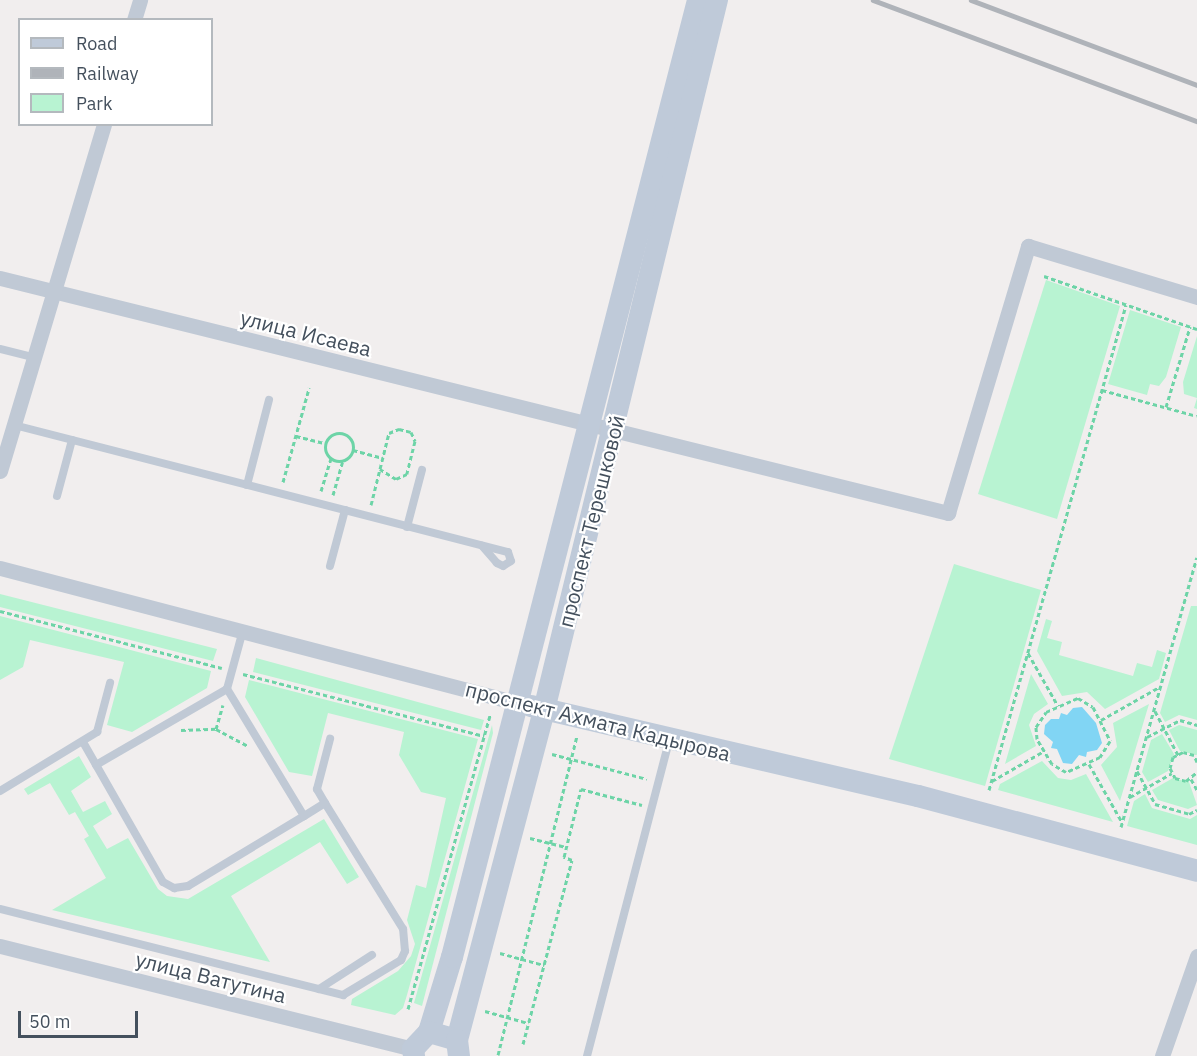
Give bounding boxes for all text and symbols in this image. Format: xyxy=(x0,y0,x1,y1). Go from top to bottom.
legend xyxy=(18,18,213,126)
text: Road xyxy=(76,32,117,55)
text: Railway xyxy=(76,62,138,85)
text: Park xyxy=(76,92,112,115)
street label: улица Исаева xyxy=(238,305,374,361)
street label: проспект Терешковой xyxy=(552,412,630,630)
street label: проспект Ахмата Кадырова xyxy=(463,676,733,766)
street label: улица Ватутина xyxy=(133,946,289,1008)
scale bar xyxy=(21,999,141,1037)
text: 50 m xyxy=(29,1010,71,1033)

